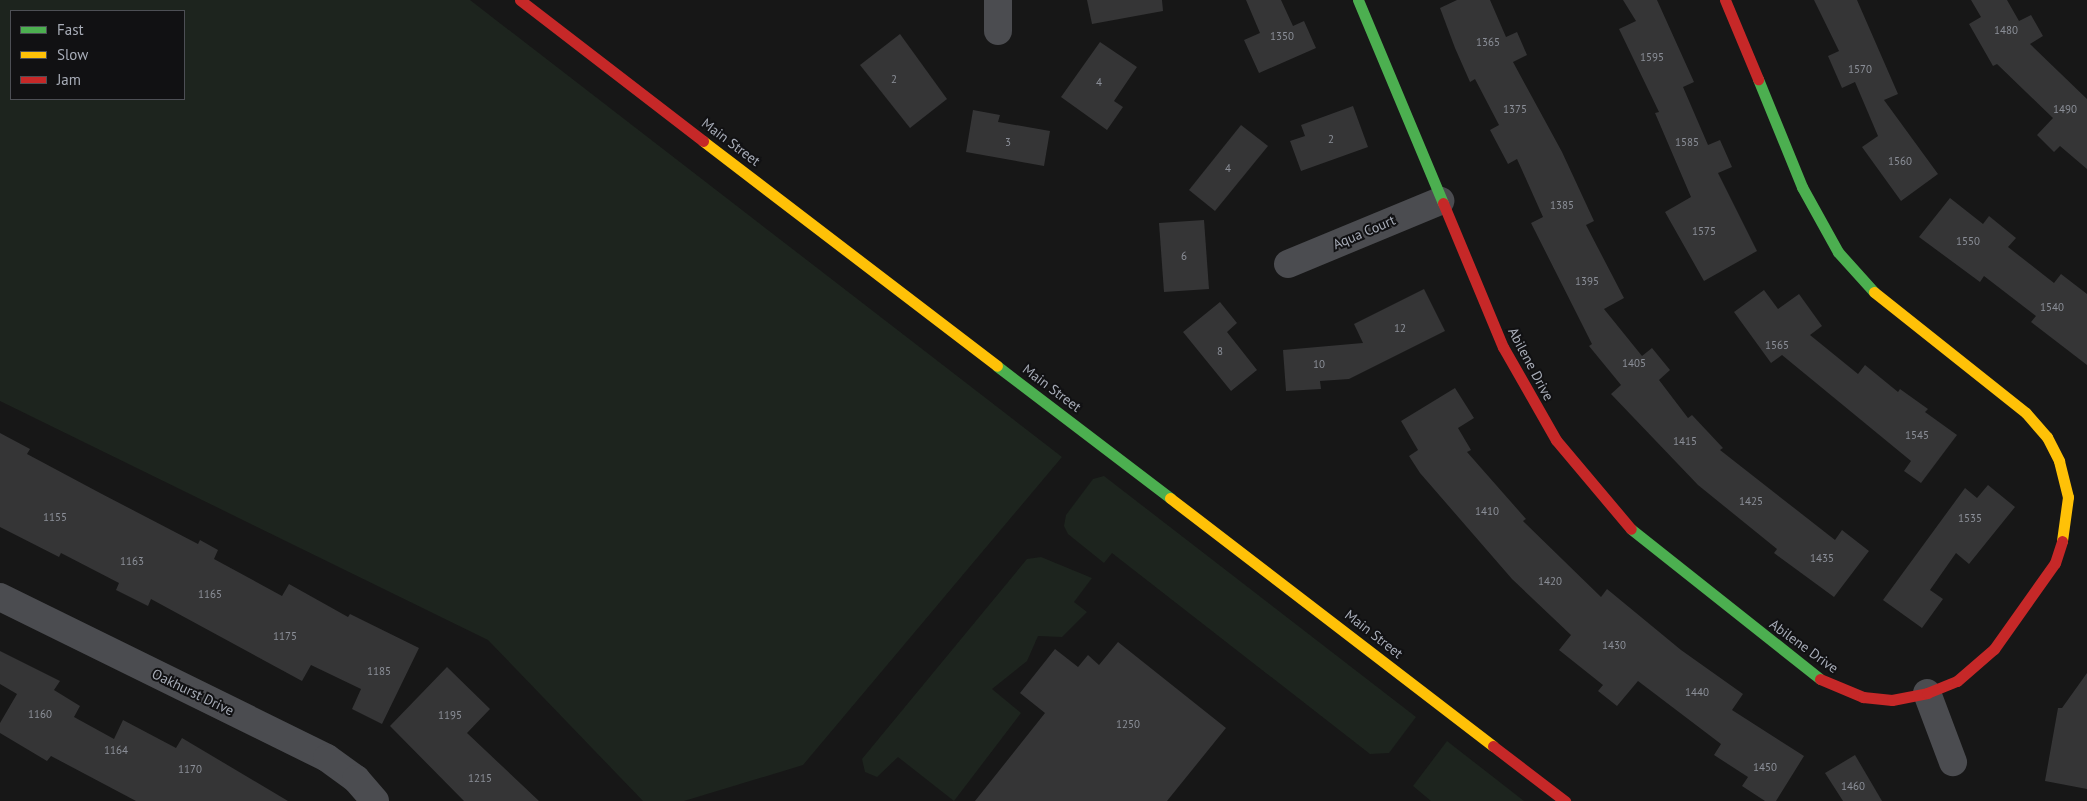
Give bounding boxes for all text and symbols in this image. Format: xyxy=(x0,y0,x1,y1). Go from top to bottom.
legend xyxy=(10,10,185,100)
text: Fast xyxy=(57,20,84,39)
house number: 1480 xyxy=(1994,23,2018,37)
house number: 1350 xyxy=(1270,29,1294,43)
house number: 1365 xyxy=(1476,35,1500,49)
text: Slow xyxy=(57,45,88,64)
house number: 1595 xyxy=(1640,50,1664,64)
house number: 1570 xyxy=(1848,62,1872,76)
text: Jam xyxy=(57,70,81,89)
house number: 2 xyxy=(891,72,897,86)
house number: 4 xyxy=(1096,75,1102,89)
house number: 1375 xyxy=(1503,102,1527,116)
house number: 1490 xyxy=(2053,102,2077,116)
street label: Main Street xyxy=(698,115,764,169)
house number: 2 xyxy=(1328,132,1334,146)
house number: 3 xyxy=(1005,135,1011,149)
house number: 1585 xyxy=(1675,135,1699,149)
house number: 1560 xyxy=(1888,154,1912,168)
house number: 4 xyxy=(1225,161,1231,175)
house number: 1385 xyxy=(1550,198,1574,212)
street label: Aqua Court xyxy=(1330,211,1398,253)
house number: 1575 xyxy=(1692,224,1716,238)
house number: 1550 xyxy=(1956,234,1980,248)
house number: 6 xyxy=(1181,249,1187,263)
house number: 1395 xyxy=(1575,274,1599,288)
house number: 1540 xyxy=(2040,300,2064,314)
house number: 12 xyxy=(1394,321,1406,335)
street label: Abilene Drive xyxy=(1505,324,1557,404)
house number: 1565 xyxy=(1765,338,1789,352)
house number: 8 xyxy=(1217,344,1223,358)
house number: 1405 xyxy=(1622,356,1646,370)
house number: 10 xyxy=(1313,357,1325,371)
street label: Main Street xyxy=(1019,361,1085,415)
house number: 1545 xyxy=(1905,428,1929,442)
house number: 1415 xyxy=(1673,434,1697,448)
house number: 1425 xyxy=(1739,494,1763,508)
house number: 1410 xyxy=(1475,504,1499,518)
house number: 1155 xyxy=(43,510,67,524)
house number: 1535 xyxy=(1958,511,1982,525)
house number: 1435 xyxy=(1810,551,1834,565)
house number: 1163 xyxy=(120,554,144,568)
house number: 1420 xyxy=(1538,574,1562,588)
house number: 1165 xyxy=(198,587,222,601)
street label: Main Street xyxy=(1342,606,1406,662)
street label: Abilene Drive xyxy=(1766,616,1842,676)
house number: 1175 xyxy=(273,629,297,643)
house number: 1430 xyxy=(1602,638,1626,652)
house number: 1185 xyxy=(367,664,391,678)
street label: Oakhurst Drive xyxy=(149,665,237,719)
house number: 1440 xyxy=(1685,685,1709,699)
house number: 1160 xyxy=(28,707,52,721)
house number: 1195 xyxy=(438,708,462,722)
house number: 1250 xyxy=(1116,717,1140,731)
house number: 1164 xyxy=(104,743,128,757)
house number: 1450 xyxy=(1753,760,1777,774)
house number: 1170 xyxy=(178,762,202,776)
house number: 1215 xyxy=(468,771,492,785)
house number: 1460 xyxy=(1841,779,1865,793)

